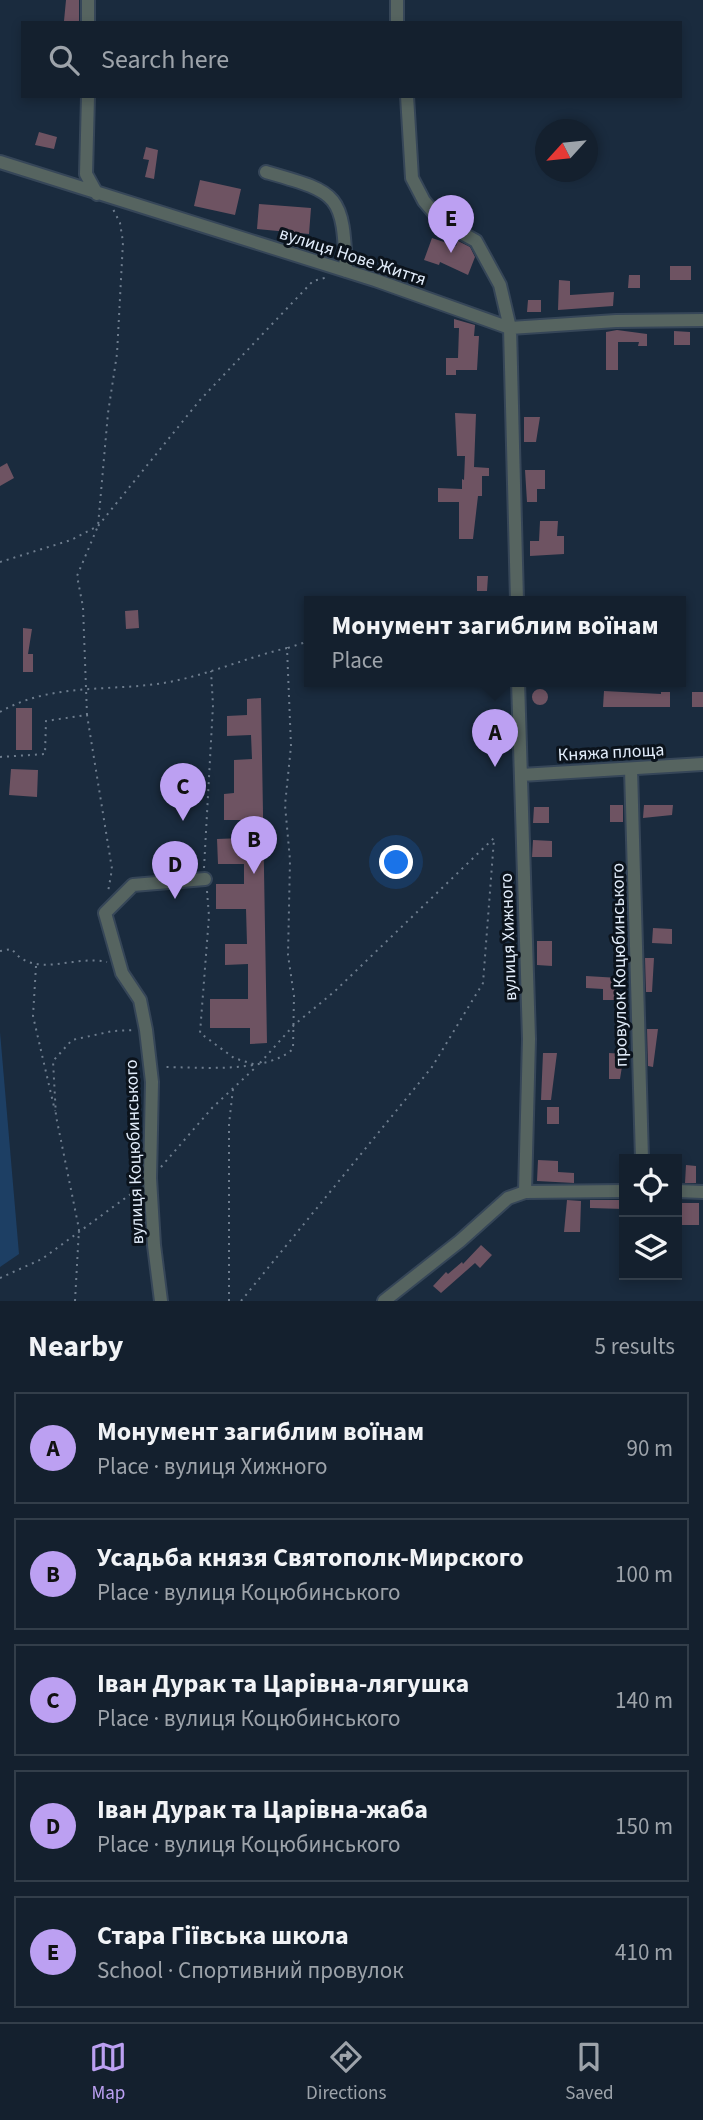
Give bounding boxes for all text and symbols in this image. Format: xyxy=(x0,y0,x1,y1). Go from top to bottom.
search box xyxy=(21,21,682,98)
icon: search xyxy=(45,41,83,79)
text: Search here xyxy=(101,41,229,78)
north arrow xyxy=(535,119,598,182)
pin: E xyxy=(428,195,474,253)
street label: вулиця Нове Життя xyxy=(276,221,430,292)
popup xyxy=(304,596,686,687)
text: Монумент загиблим воїнам xyxy=(331,607,659,644)
text: Place xyxy=(331,644,383,677)
pin: A xyxy=(472,709,518,767)
street label: Княжа площа xyxy=(557,737,665,768)
pin: C xyxy=(160,763,206,821)
pin: B xyxy=(231,816,277,874)
pin: D xyxy=(152,841,198,899)
your location xyxy=(379,845,413,879)
street label: провулок Коцюбинського xyxy=(605,863,634,1067)
street label: вулиця Хижного xyxy=(494,873,523,1001)
street label: вулиця Коцюбинського xyxy=(119,1059,150,1245)
map controls xyxy=(619,1154,682,1280)
button: locate xyxy=(619,1154,682,1217)
button: layers xyxy=(619,1217,682,1280)
text: Nearby xyxy=(28,1325,123,1368)
text: 5 results xyxy=(595,1330,675,1363)
text: Монумент загиблим воїнам xyxy=(97,1413,424,1450)
text: A xyxy=(46,1432,60,1465)
text: 90 m xyxy=(626,1432,673,1465)
text: Place · вулиця Хижного xyxy=(97,1450,327,1483)
text: Усадьба князя Святополк-Мирского xyxy=(97,1539,524,1576)
text: B xyxy=(46,1558,60,1591)
text: 100 m xyxy=(615,1558,673,1591)
text: Place · вулиця Коцюбинського xyxy=(97,1576,401,1609)
text: Іван Дурак та Царівна-лягушка xyxy=(97,1665,469,1702)
text: C xyxy=(46,1684,60,1717)
text: 140 m xyxy=(615,1684,673,1717)
text: Place · вулиця Коцюбинського xyxy=(97,1702,401,1735)
text: Іван Дурак та Царівна-жаба xyxy=(97,1791,428,1828)
text: D xyxy=(46,1810,60,1843)
text: 150 m xyxy=(615,1810,673,1843)
text: Place · вулиця Коцюбинського xyxy=(97,1828,401,1861)
text: Стара Гіївська школа xyxy=(97,1917,349,1954)
text: E xyxy=(47,1936,59,1969)
text: 410 m xyxy=(615,1936,673,1969)
text: School · Спортивний провулок xyxy=(97,1954,404,1987)
tab: Map xyxy=(89,2038,127,2107)
tab: Directions xyxy=(306,2038,386,2107)
tab: Saved xyxy=(565,2038,614,2107)

